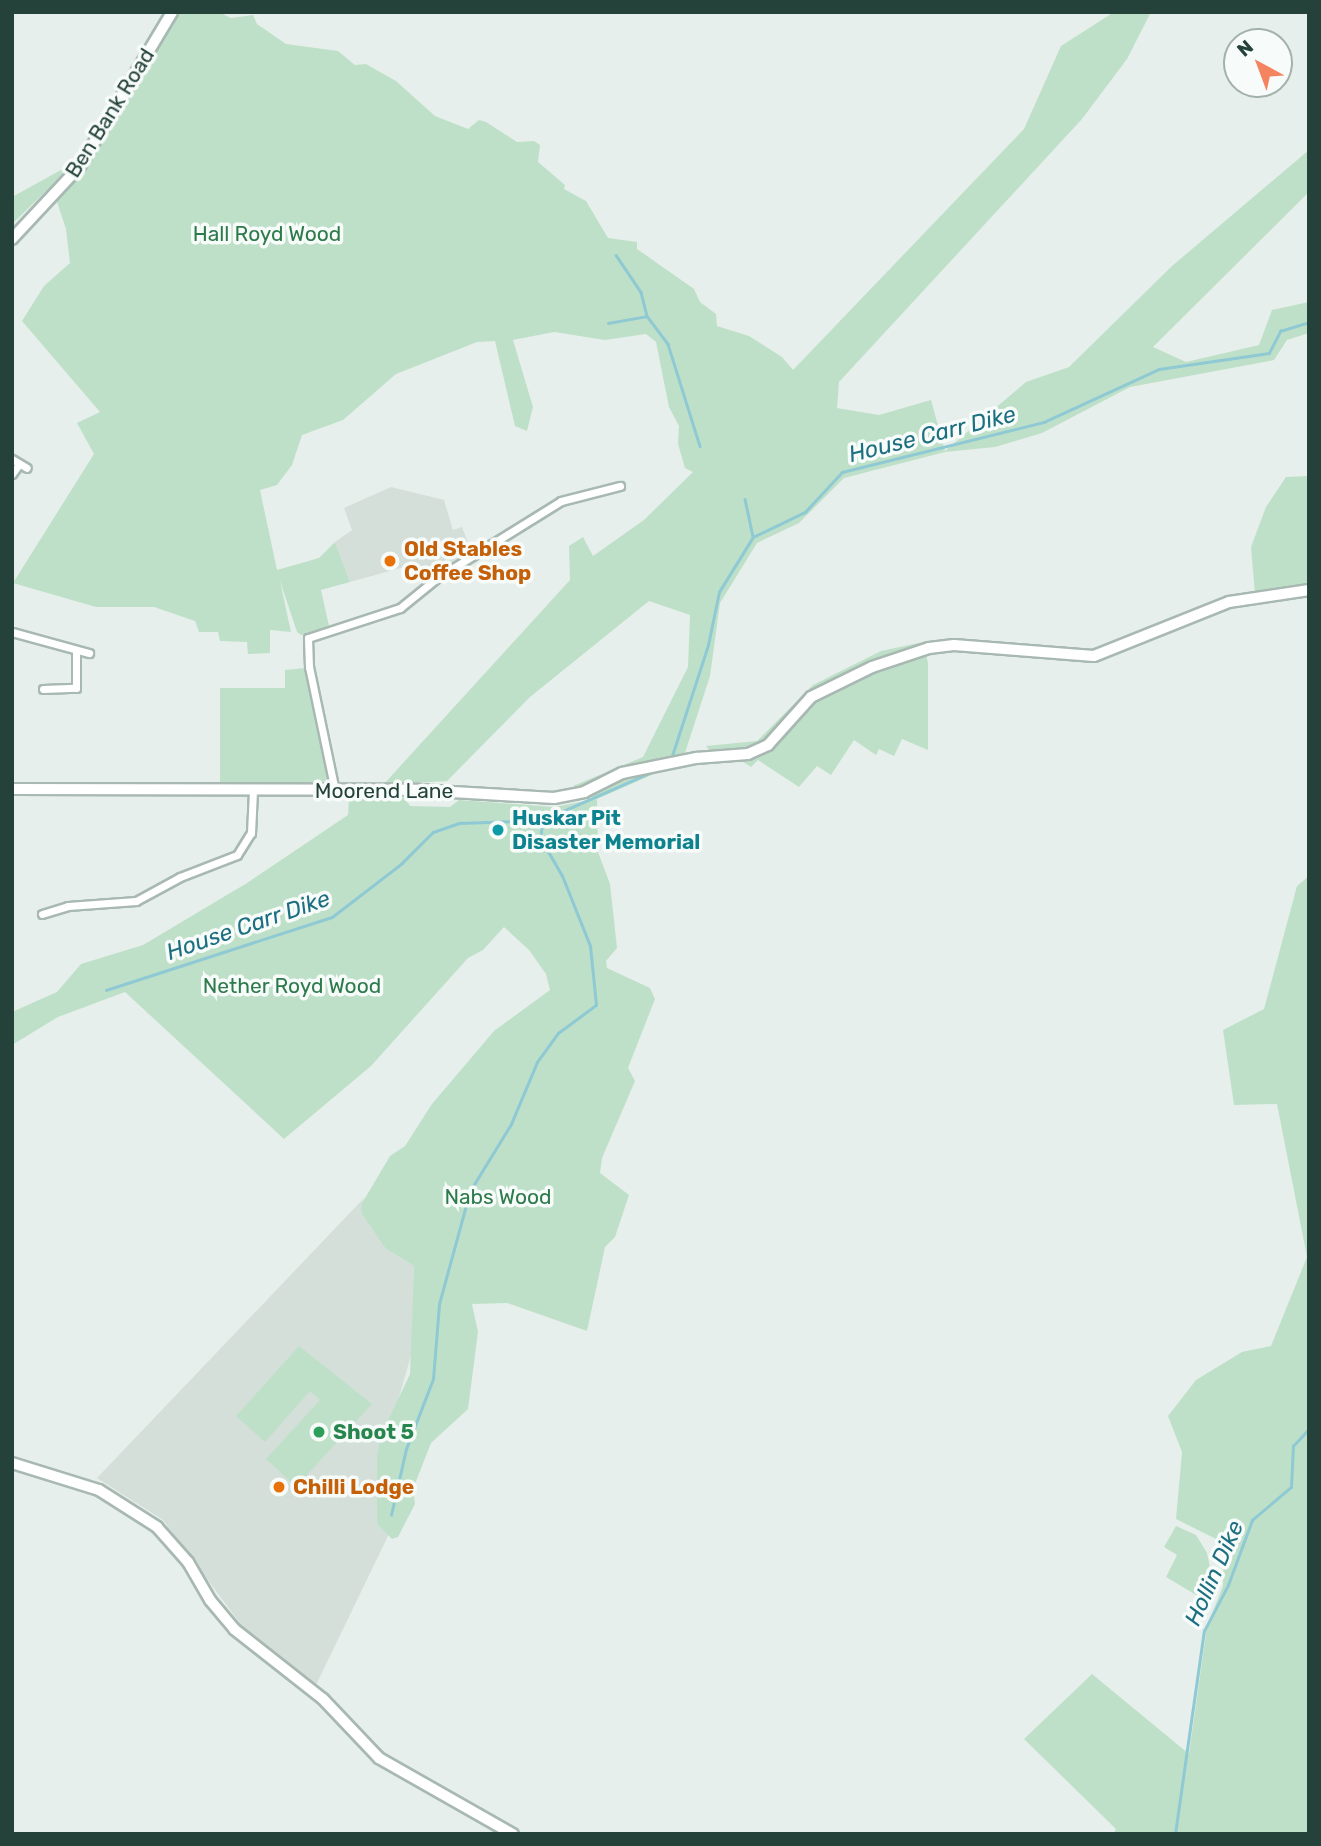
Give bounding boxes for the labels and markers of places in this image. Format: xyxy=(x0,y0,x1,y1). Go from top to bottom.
place label: Old Stables Coffee Shop xyxy=(404,536,531,586)
marker: Old Stables Coffee Shop xyxy=(382,553,398,569)
place label: Huskar Pit Disaster Memorial xyxy=(512,805,701,855)
marker: Huskar Pit Disaster Memorial xyxy=(490,822,506,838)
place label: Shoot 5 xyxy=(333,1419,414,1445)
marker: Shoot 5 xyxy=(311,1424,327,1440)
place label: Chilli Lodge xyxy=(293,1474,414,1500)
marker: Chilli Lodge xyxy=(271,1479,287,1495)

